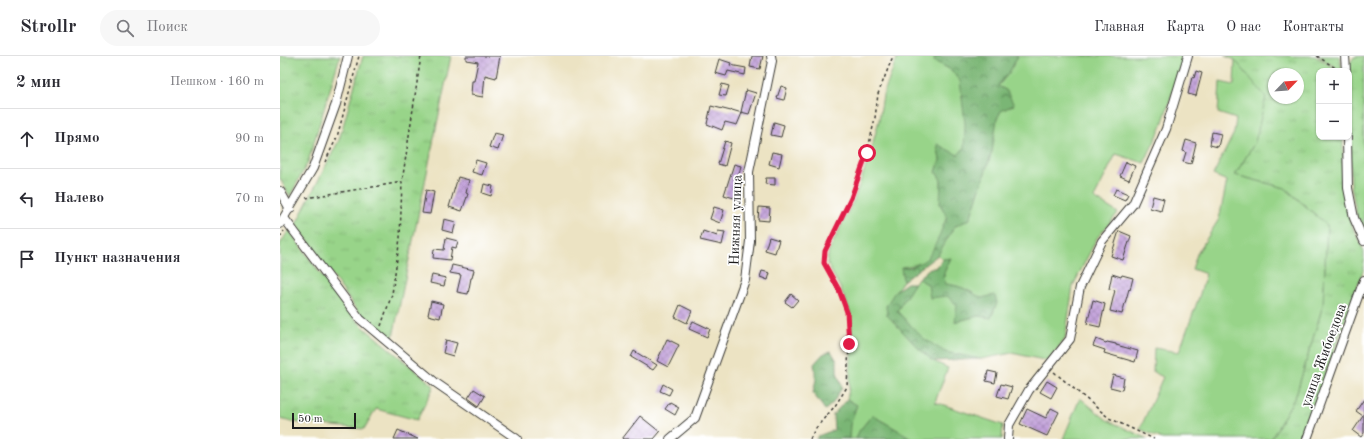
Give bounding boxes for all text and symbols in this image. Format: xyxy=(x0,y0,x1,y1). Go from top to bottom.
search box xyxy=(100,10,380,46)
icon: search xyxy=(114,17,136,39)
text: Strollr xyxy=(20,18,76,37)
text: Поиск xyxy=(146,20,188,35)
text: Главная xyxy=(1094,20,1144,34)
text: Карта xyxy=(1166,20,1204,34)
text: О нас xyxy=(1226,20,1261,34)
text: Контакты xyxy=(1283,20,1344,34)
north arrow xyxy=(1268,68,1304,104)
map controls xyxy=(1316,68,1352,140)
button: + xyxy=(1316,68,1352,104)
text: 2 мин xyxy=(16,74,61,91)
text: Пешком · 160 m xyxy=(170,75,264,88)
button: − xyxy=(1316,104,1352,140)
icon: ahead xyxy=(16,128,38,150)
text: Прямо xyxy=(54,131,100,146)
text: 90 m xyxy=(235,132,264,145)
route start xyxy=(858,144,876,162)
street label: Нижняя улица xyxy=(727,174,745,266)
icon: left xyxy=(16,188,38,210)
text: Налево xyxy=(54,191,104,206)
text: 70 m xyxy=(235,192,264,205)
icon: arrive xyxy=(16,248,38,270)
text: Пункт назначения xyxy=(54,251,181,266)
street label: улица Жибоедова xyxy=(1299,302,1349,409)
route end xyxy=(840,335,858,353)
scale bar xyxy=(292,411,356,430)
text: 50 m xyxy=(298,414,323,425)

